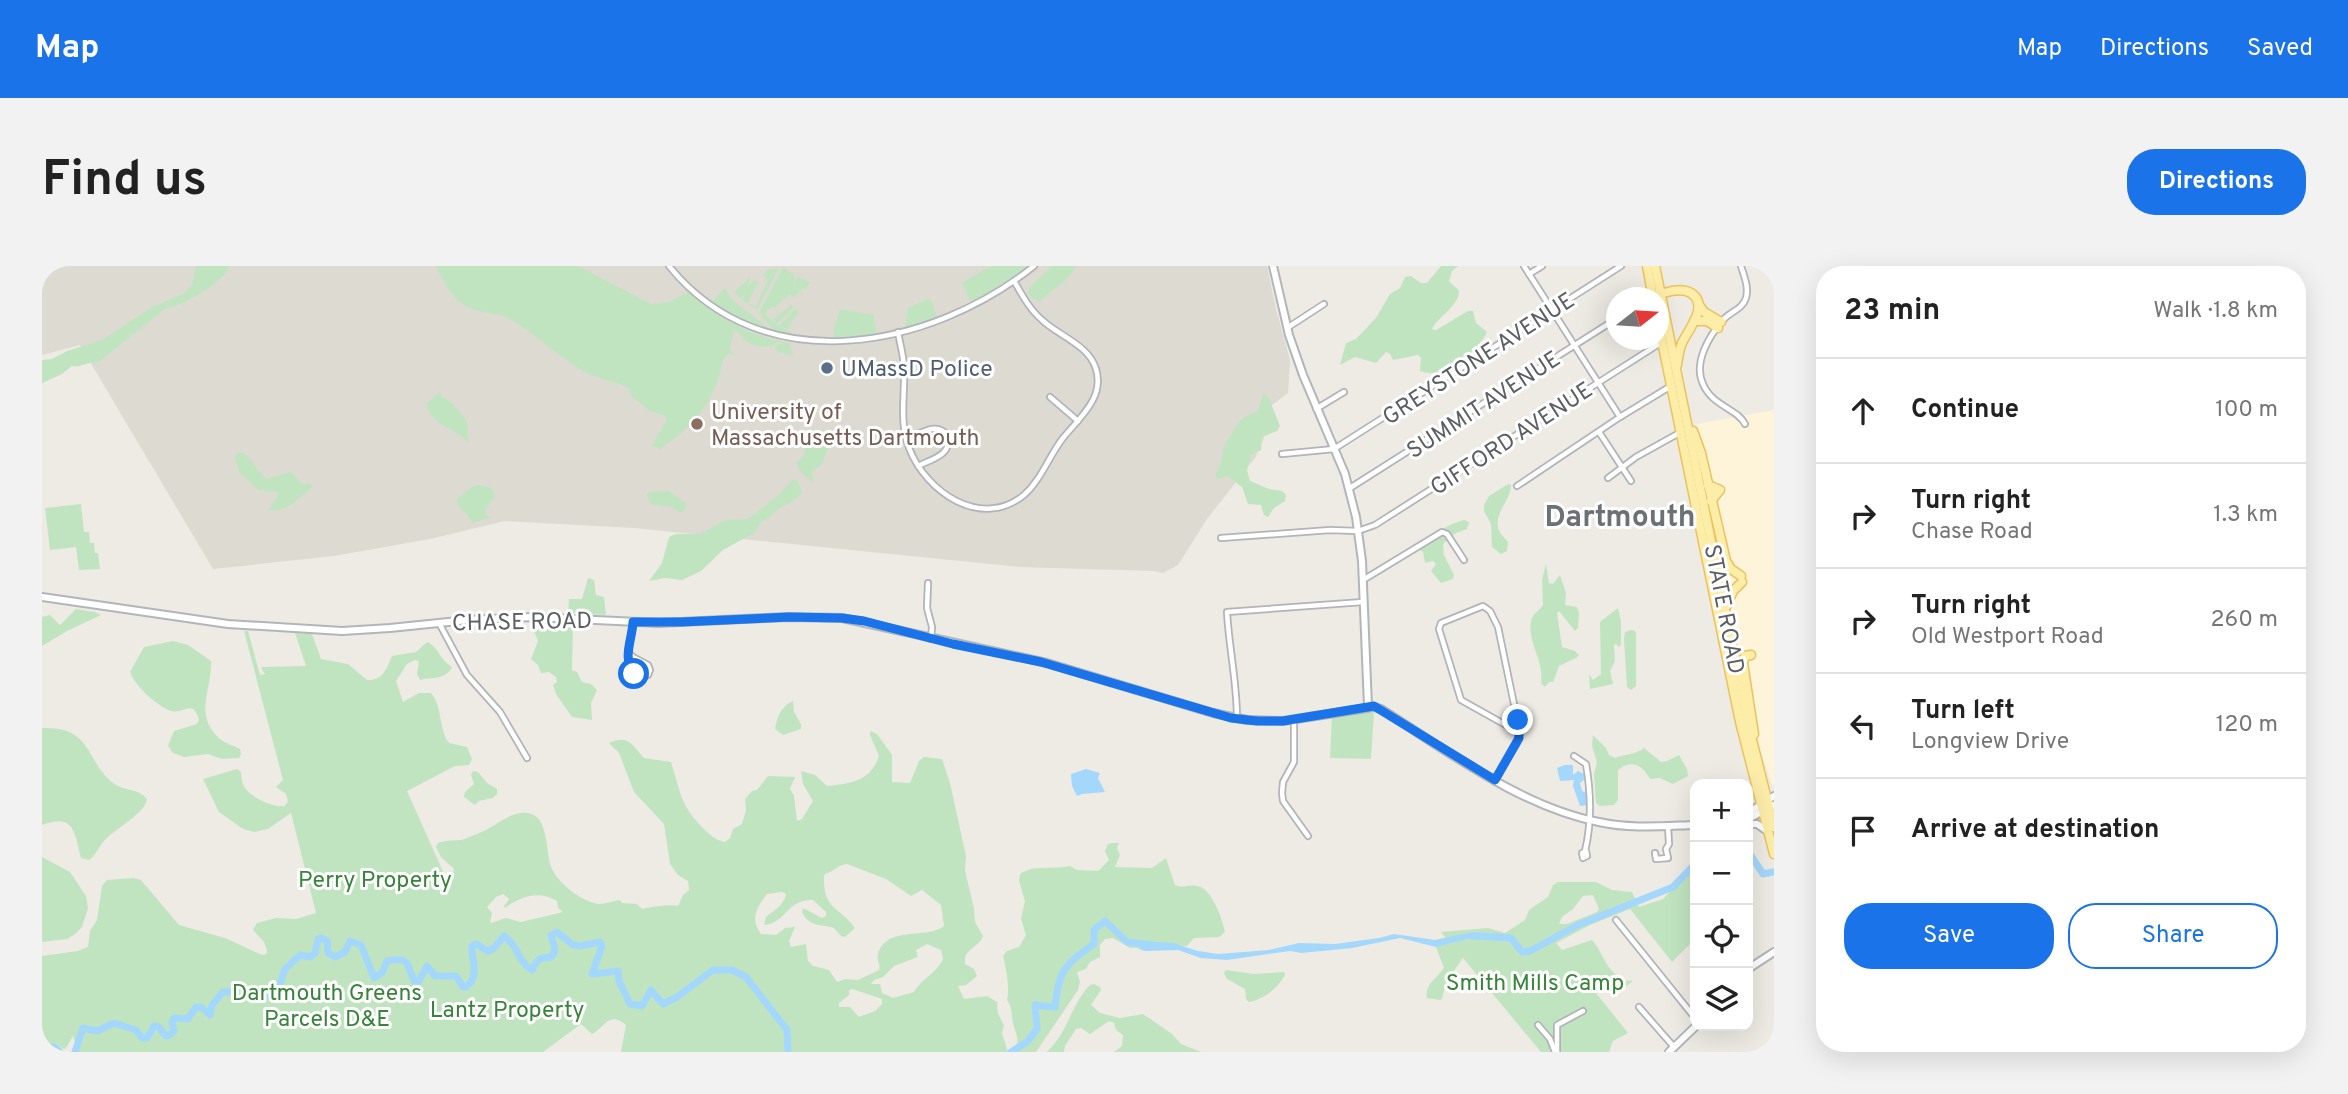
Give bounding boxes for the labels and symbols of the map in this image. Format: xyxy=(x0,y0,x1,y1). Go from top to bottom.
street label: GREYSTONE AVENUE xyxy=(1378,287,1581,433)
north arrow xyxy=(1606,287,1669,350)
street label: SUMMIT AVENUE xyxy=(1402,346,1567,467)
place label: UMassD Police xyxy=(841,356,993,385)
marker: UMassD Police xyxy=(819,360,835,376)
street label: GIFFORD AVENUE xyxy=(1426,377,1599,503)
place label: University of Massachusetts Dartmouth xyxy=(711,399,979,454)
marker: University of Massachusetts Dartmouth xyxy=(689,416,705,432)
district label: Dartmouth xyxy=(1545,500,1695,537)
street label: STATE ROAD xyxy=(1696,542,1749,677)
street label: CHASE ROAD xyxy=(452,608,592,639)
route start xyxy=(618,658,649,689)
route end xyxy=(1502,704,1533,735)
park label: Perry Property xyxy=(298,867,452,896)
park label: Smith Mills Camp xyxy=(1446,970,1624,999)
park label: Dartmouth Greens Parcels D&E xyxy=(232,980,422,1035)
park label: Lantz Property xyxy=(430,997,584,1026)

